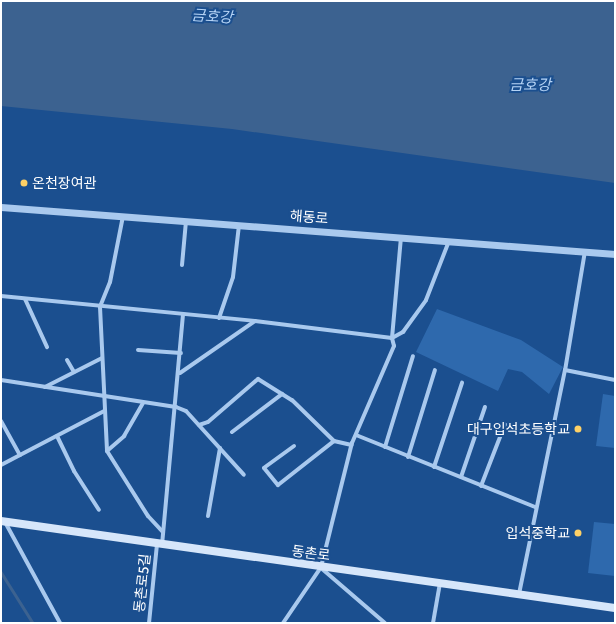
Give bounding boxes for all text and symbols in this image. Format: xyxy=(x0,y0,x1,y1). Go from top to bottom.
water label: 금호강 xyxy=(191,7,233,27)
water label: 금호강 xyxy=(509,77,551,95)
place label: 온천장여관 xyxy=(32,175,96,191)
marker: 온천장여관 xyxy=(19,178,29,188)
street label: 해동로 xyxy=(289,207,329,227)
place label: 대구입석초등학교 xyxy=(467,421,570,437)
marker: 대구입석초등학교 xyxy=(573,424,583,434)
place label: 입석중학교 xyxy=(506,525,570,541)
marker: 입석중학교 xyxy=(573,528,583,538)
street label: 동촌로 xyxy=(291,542,331,564)
street label: 동촌로5길 xyxy=(131,553,153,613)

